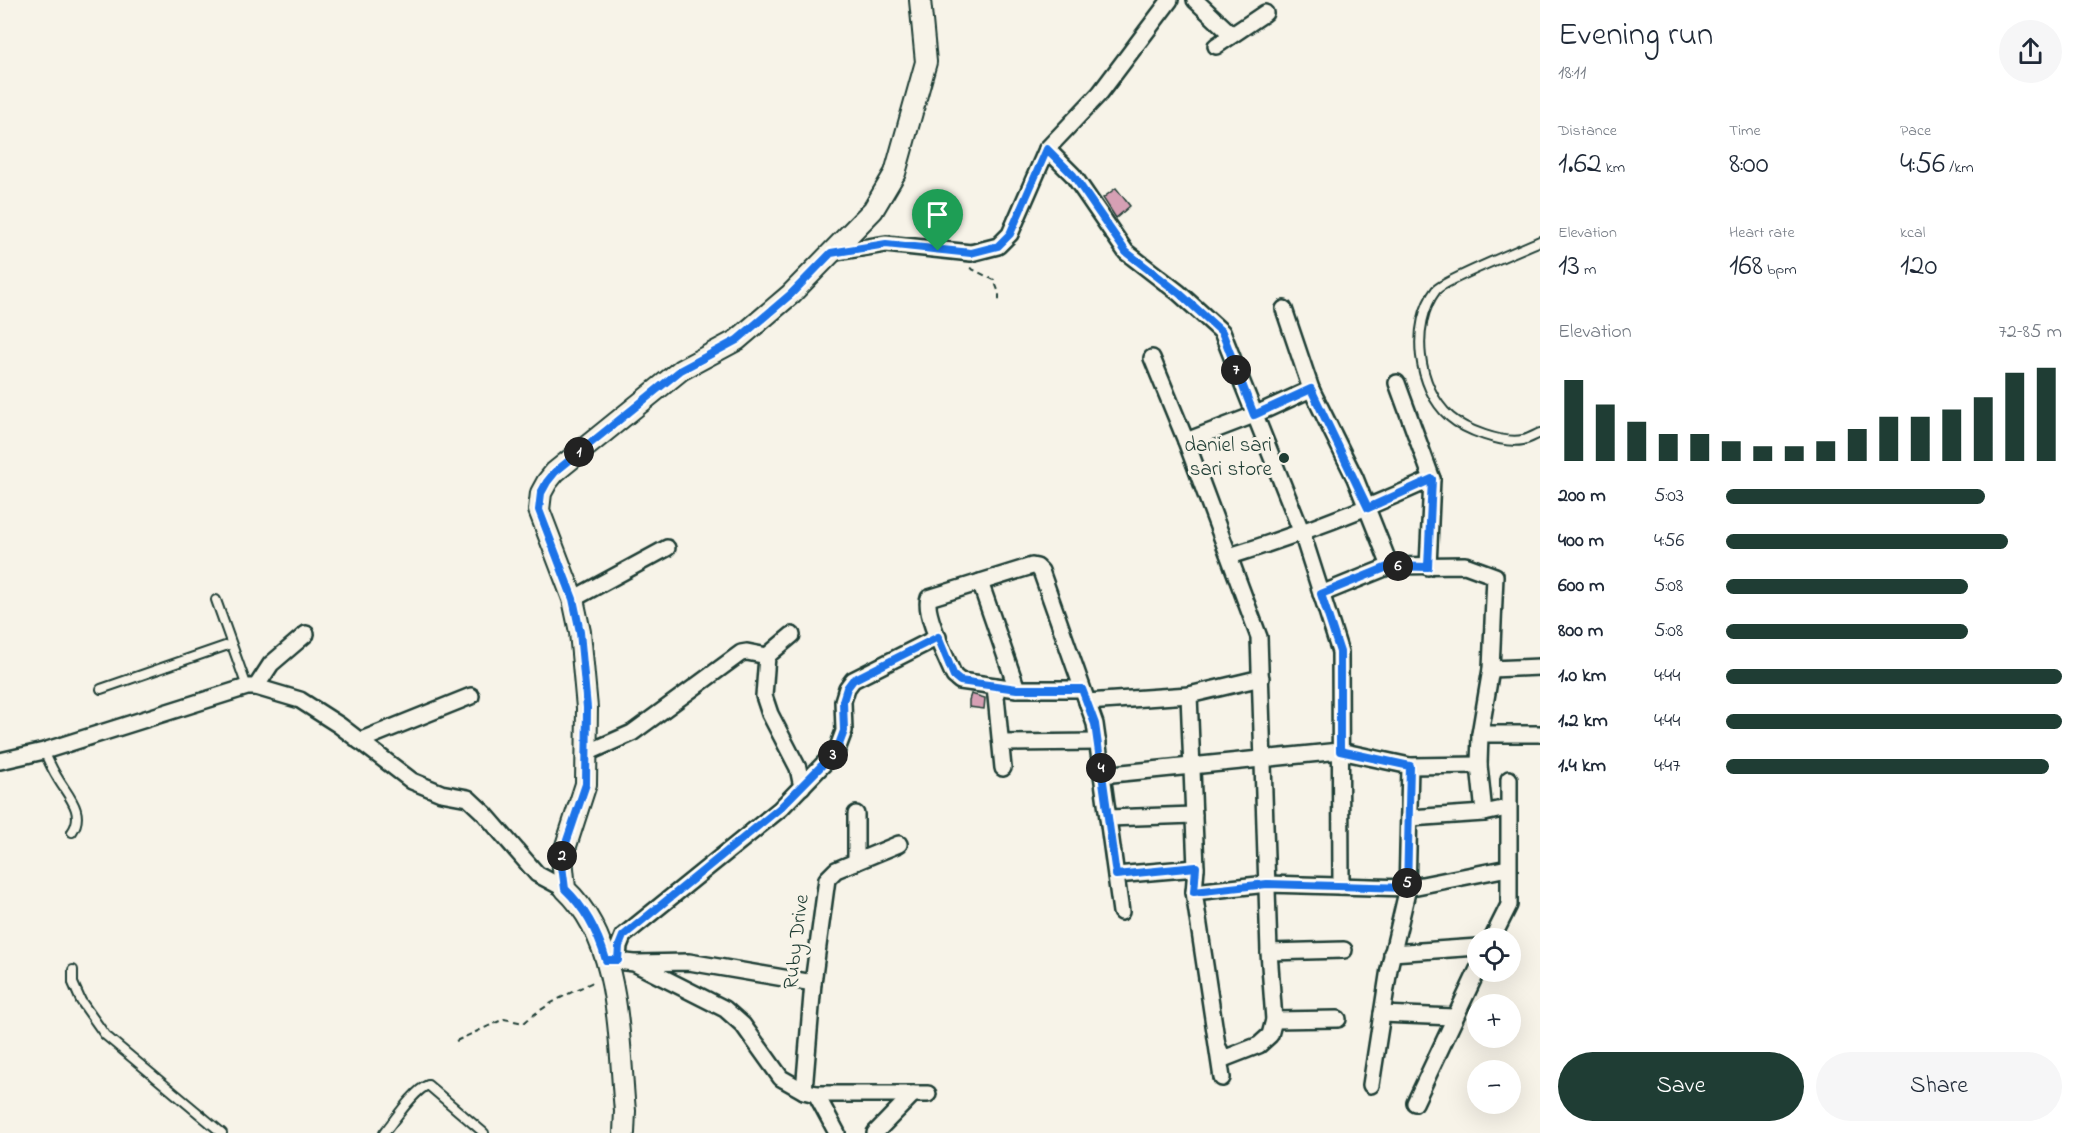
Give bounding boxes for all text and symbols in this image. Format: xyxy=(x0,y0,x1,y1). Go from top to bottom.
text: Evening run xyxy=(1558,12,1713,60)
button: share xyxy=(1999,20,2062,83)
text: 18:11 xyxy=(1558,59,1586,88)
text: Distance xyxy=(1558,119,1617,143)
text: Time xyxy=(1729,119,1761,143)
text: Pace xyxy=(1900,119,1931,143)
text: 1.62 xyxy=(1558,143,1602,187)
text: 8:00 xyxy=(1729,143,1769,187)
text: 4:56 xyxy=(1900,143,1945,187)
text: km xyxy=(1602,156,1625,180)
text: /km xyxy=(1945,156,1974,180)
pin xyxy=(912,189,963,251)
icon: arrive xyxy=(921,198,954,231)
text: Elevation xyxy=(1558,221,1617,245)
text: Heart rate xyxy=(1729,221,1795,245)
text: kcal xyxy=(1900,221,1925,245)
text: 13 xyxy=(1558,245,1580,289)
text: 168 xyxy=(1729,245,1763,289)
text: 120 xyxy=(1900,245,1937,289)
text: m xyxy=(1580,258,1596,282)
text: bpm xyxy=(1763,258,1797,282)
text: Elevation xyxy=(1558,318,1632,347)
text: 72–85 m xyxy=(1999,318,2062,347)
pin: 7 xyxy=(1221,355,1251,385)
text: 7 xyxy=(1233,358,1239,382)
place label: daniel sari sari store xyxy=(1184,431,1273,485)
pin: 1 xyxy=(564,437,594,467)
text: 1 xyxy=(576,440,582,464)
marker: daniel sari sari store xyxy=(1277,451,1291,465)
text: 200 m xyxy=(1558,482,1606,511)
text: 5:03 xyxy=(1654,482,1684,511)
text: 400 m xyxy=(1558,527,1604,556)
text: 4:56 xyxy=(1654,527,1684,556)
pin: 6 xyxy=(1383,551,1413,581)
text: 6 xyxy=(1394,554,1402,578)
text: 600 m xyxy=(1558,572,1605,601)
text: 5:08 xyxy=(1654,572,1683,601)
text: 800 m xyxy=(1558,617,1603,646)
text: 5:08 xyxy=(1654,617,1683,646)
text: 1.0 km xyxy=(1558,662,1606,691)
text: 4:44 xyxy=(1654,662,1680,691)
text: 1.2 km xyxy=(1558,707,1608,736)
text: 4:44 xyxy=(1654,707,1680,736)
pin: 3 xyxy=(818,740,848,770)
text: 3 xyxy=(830,743,836,767)
text: 1.4 km xyxy=(1558,752,1606,781)
text: 4:47 xyxy=(1654,752,1680,781)
pin: 4 xyxy=(1086,753,1116,783)
text: 4 xyxy=(1098,756,1104,780)
pin: 2 xyxy=(547,841,577,871)
text: 2 xyxy=(558,844,566,868)
pin: 5 xyxy=(1392,868,1422,898)
text: 5 xyxy=(1402,871,1412,895)
street label: Ruby Drive xyxy=(776,892,820,991)
map controls xyxy=(1467,928,1521,1114)
button: locate xyxy=(1467,928,1521,982)
button: + xyxy=(1467,994,1521,1048)
button: Save xyxy=(1558,1052,1804,1121)
button: Share xyxy=(1816,1052,2062,1121)
button: − xyxy=(1467,1060,1521,1114)

